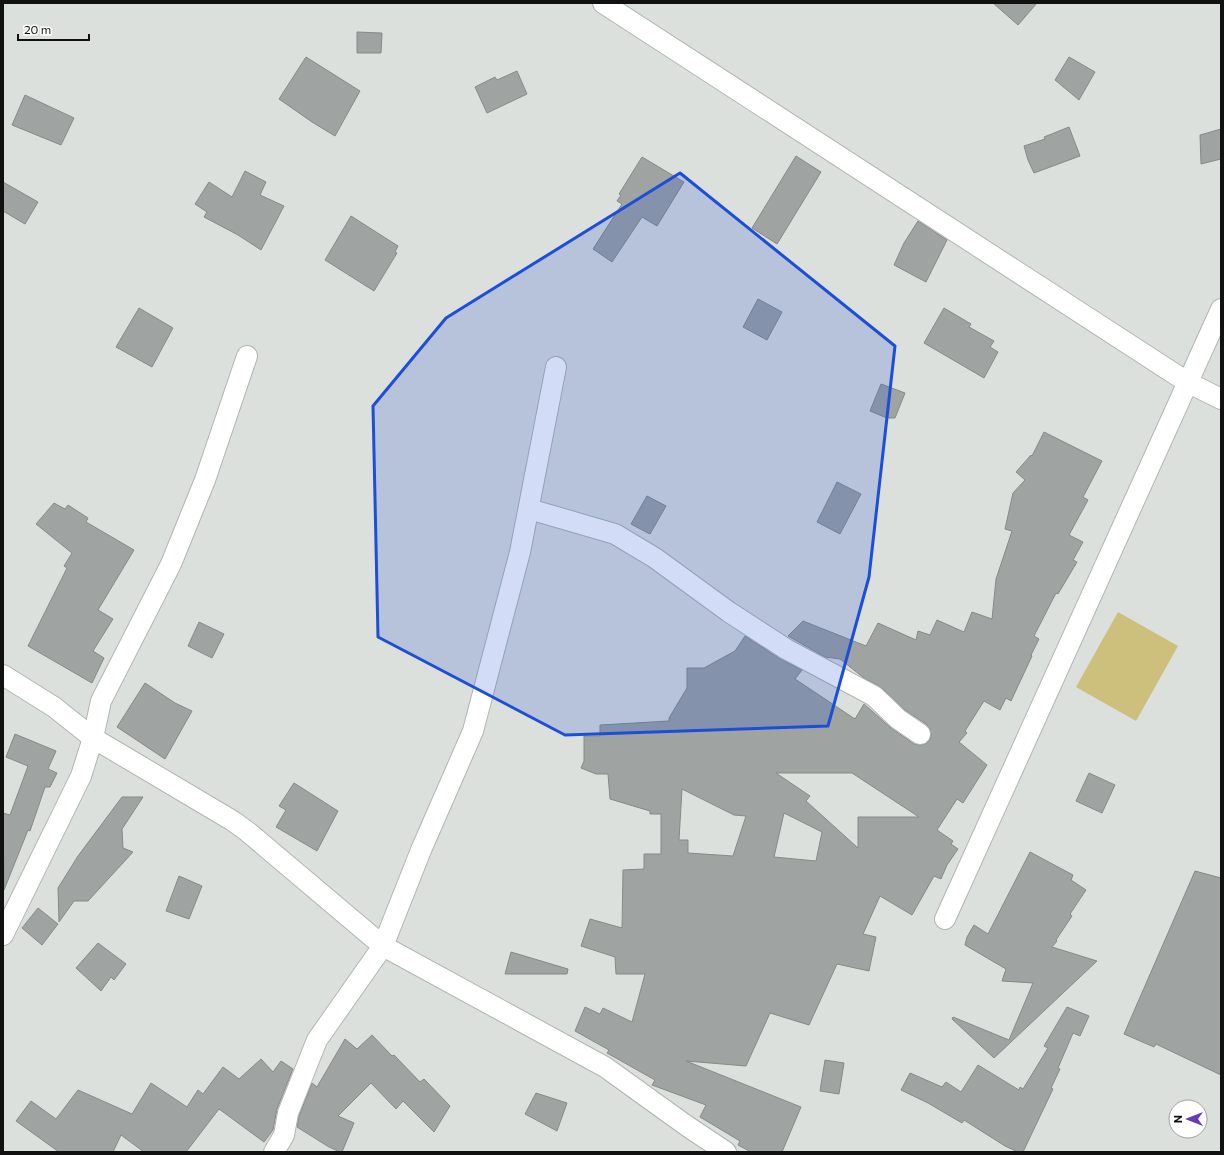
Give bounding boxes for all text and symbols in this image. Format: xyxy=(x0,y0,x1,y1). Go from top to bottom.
scale bar xyxy=(18,16,89,42)
text: 20 m xyxy=(24,22,51,36)
north arrow xyxy=(1168,1099,1208,1139)
text: N xyxy=(1171,1115,1184,1123)

